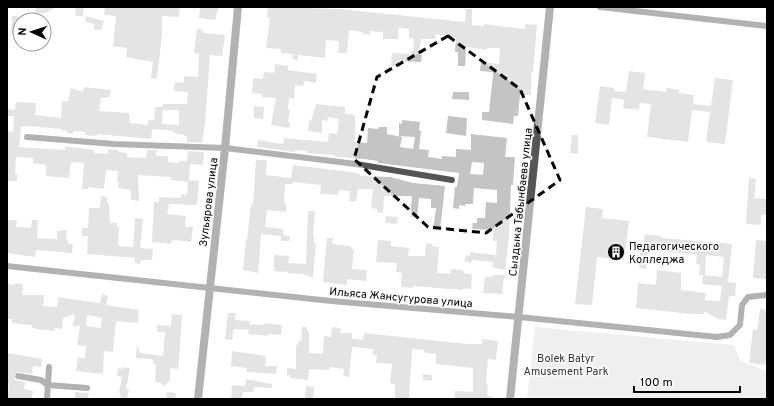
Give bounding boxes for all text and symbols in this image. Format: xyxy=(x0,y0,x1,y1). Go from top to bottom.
north arrow xyxy=(12,12,52,52)
text: N xyxy=(16,27,30,36)
street label: Сыздыка Табынбаева улица xyxy=(506,127,536,277)
street label: Зульярова улица xyxy=(197,157,221,247)
place label: Педагогического Колледжа xyxy=(629,240,719,267)
building icon: Педагогического Колледжа xyxy=(606,242,626,262)
street label: Ильяса Жансугурова улица xyxy=(329,285,473,311)
park label: Bolek Batyr Amusement Park xyxy=(523,352,609,379)
scale bar xyxy=(634,368,740,394)
text: 100 m xyxy=(640,375,673,391)

